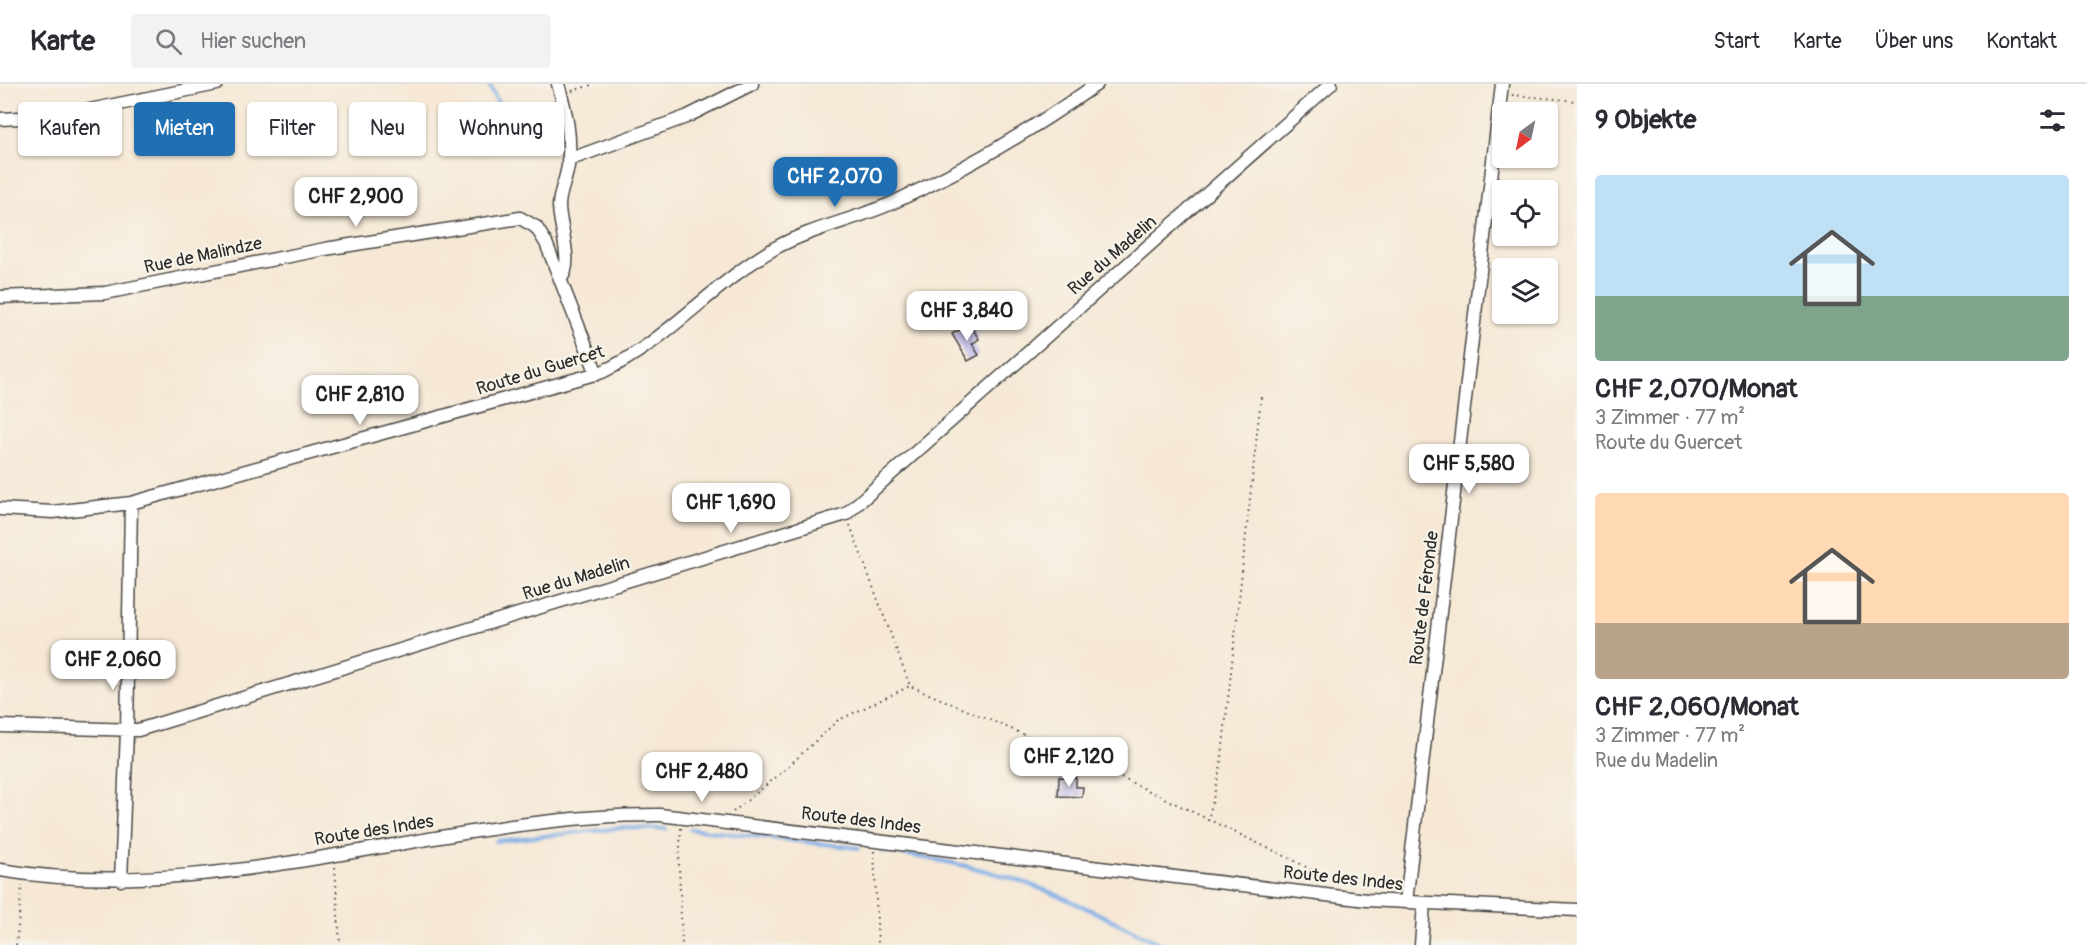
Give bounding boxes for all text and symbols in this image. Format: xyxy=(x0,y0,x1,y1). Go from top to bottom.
search box xyxy=(131,14,551,68)
text: Karte xyxy=(30,24,95,59)
icon: search xyxy=(152,25,185,58)
text: Hier suchen xyxy=(200,27,306,55)
text: Start xyxy=(1714,28,1760,55)
text: Karte xyxy=(1793,28,1842,55)
text: Über uns xyxy=(1875,28,1953,55)
text: Kontakt xyxy=(1986,28,2057,55)
chip: Kaufen xyxy=(18,102,122,156)
chip: Mieten xyxy=(134,102,235,156)
chip: Filter xyxy=(247,102,337,156)
chip: Neu xyxy=(349,102,426,156)
chip: Wohnung xyxy=(438,102,564,156)
north arrow xyxy=(1492,102,1558,168)
map controls xyxy=(1492,102,1558,324)
text: 9 Objekte xyxy=(1595,104,1696,136)
icon: filters xyxy=(2036,104,2069,137)
pin: CHF 2,070 xyxy=(766,157,904,208)
text: CHF 2,070 xyxy=(787,164,883,189)
pin: CHF 2,900 xyxy=(287,177,425,228)
button: locate xyxy=(1492,180,1558,246)
text: CHF 2,900 xyxy=(308,184,404,209)
street label: Rue du Madelin xyxy=(1063,210,1162,300)
icon: home xyxy=(1778,214,1886,322)
street label: Rue de Malindze xyxy=(142,232,264,279)
button: layers xyxy=(1492,258,1558,324)
pin: CHF 3,840 xyxy=(898,291,1036,342)
text: CHF 3,840 xyxy=(921,298,1013,323)
street label: Route du Guercet xyxy=(473,340,608,401)
text: CHF 2,070/Monat xyxy=(1595,373,1797,405)
pin: CHF 2,810 xyxy=(291,375,429,426)
text: CHF 2,810 xyxy=(315,382,405,407)
text: 3 Zimmer · 77 m² xyxy=(1595,405,1745,430)
text: Route du Guercet xyxy=(1595,430,1742,455)
pin: CHF 5,580 xyxy=(1400,444,1538,495)
text: CHF 5,580 xyxy=(1423,451,1515,476)
pin: CHF 1,690 xyxy=(662,483,800,534)
text: CHF 1,690 xyxy=(686,490,776,515)
street label: Route de Féronde xyxy=(1405,530,1444,666)
icon: home xyxy=(1778,532,1886,640)
street label: Rue du Madelin xyxy=(520,551,632,606)
pin: CHF 2,060 xyxy=(44,640,182,691)
text: CHF 2,060 xyxy=(65,647,161,672)
text: CHF 2,060/Monat xyxy=(1595,691,1799,723)
text: 3 Zimmer · 77 m² xyxy=(1595,723,1745,748)
pin: CHF 2,120 xyxy=(1000,737,1138,788)
text: CHF 2,120 xyxy=(1024,744,1114,769)
text: Rue du Madelin xyxy=(1595,748,1718,773)
pin: CHF 2,480 xyxy=(633,752,771,803)
text: CHF 2,480 xyxy=(656,759,748,784)
street label: Route des Indes xyxy=(800,802,922,839)
street label: Route des Indes xyxy=(313,810,435,851)
street label: Route des Indes xyxy=(1282,861,1404,896)

